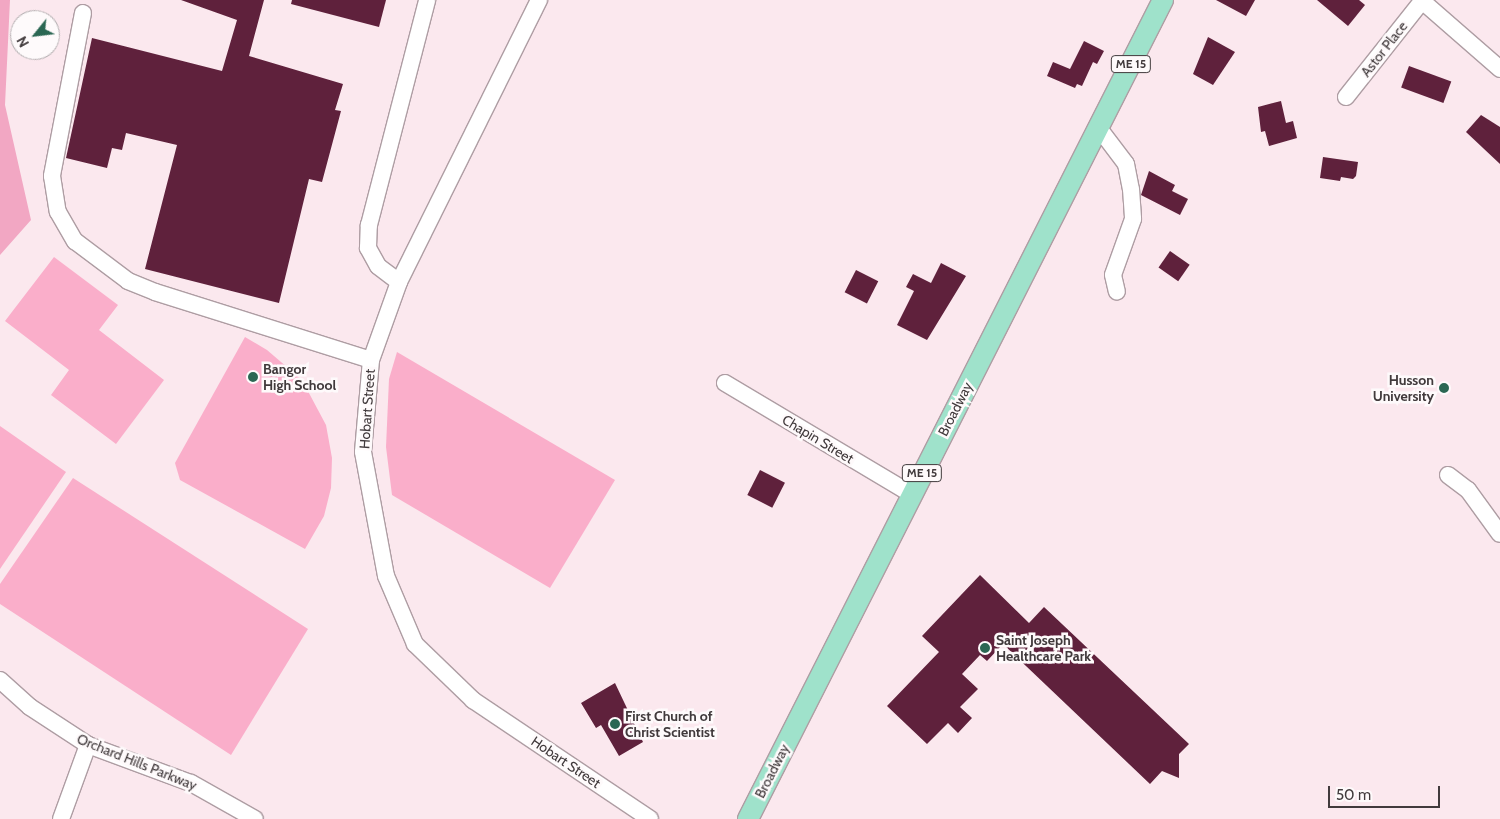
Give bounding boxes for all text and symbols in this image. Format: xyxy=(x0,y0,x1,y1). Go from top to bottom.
north arrow xyxy=(10,10,60,60)
street label: Astor Place xyxy=(1357,18,1411,80)
text: N xyxy=(12,33,33,50)
road number: ME 15 xyxy=(1110,54,1152,74)
place label: Bangor High School xyxy=(263,361,336,394)
street label: Hobart Street xyxy=(356,368,378,450)
marker: Bangor High School xyxy=(247,371,259,383)
place label: Husson University xyxy=(1373,372,1434,404)
street label: Broadway xyxy=(934,379,976,439)
marker: Husson University xyxy=(1438,382,1450,394)
street label: Chapin Street xyxy=(779,411,857,467)
road number: ME 15 xyxy=(901,463,943,482)
place label: Saint Joseph Healthcare Park xyxy=(996,632,1091,664)
marker: Saint Joseph Healthcare Park xyxy=(978,641,992,655)
place label: First Church of Christ Scientist xyxy=(625,708,715,740)
marker: First Church of Christ Scientist xyxy=(609,718,621,730)
street label: Orchard Hills Parkway xyxy=(75,730,199,794)
street label: Hobart Street xyxy=(528,733,604,791)
street label: Broadway xyxy=(751,741,793,801)
scale bar xyxy=(1330,776,1442,808)
text: 50 m xyxy=(1336,786,1371,804)

